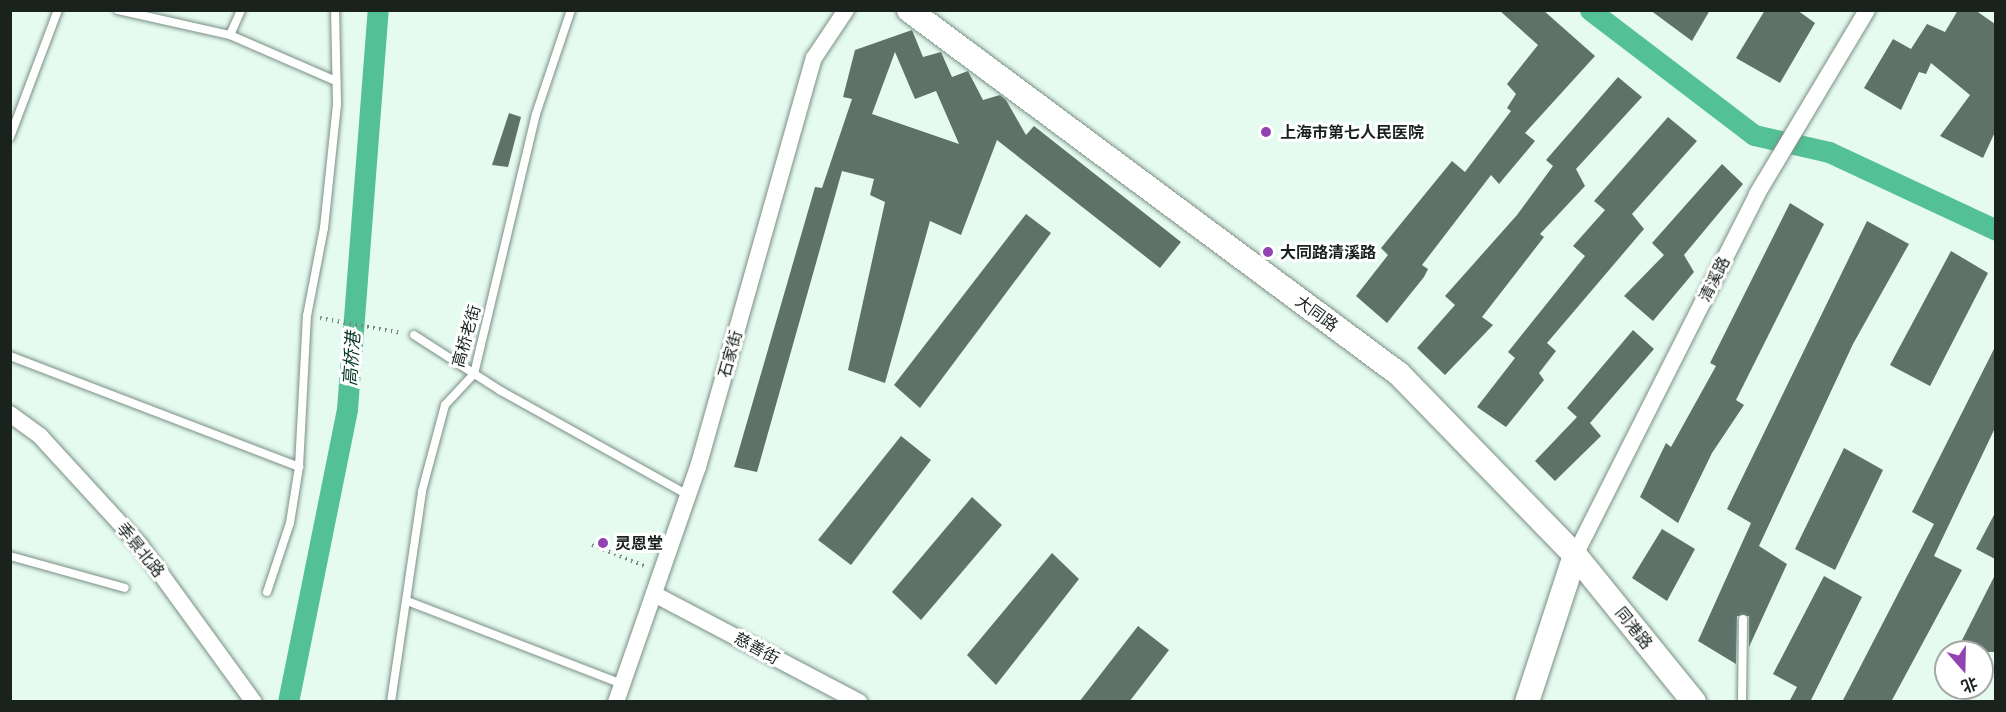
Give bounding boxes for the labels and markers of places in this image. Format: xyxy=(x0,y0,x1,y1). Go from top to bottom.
place label: 上海市第七人民医院 xyxy=(1280,122,1424,142)
marker: 上海市第七人民医院 xyxy=(1257,123,1275,141)
place label: 大同路清溪路 xyxy=(1280,242,1376,262)
marker: 大同路清溪路 xyxy=(1261,245,1275,259)
place label: 灵恩堂 xyxy=(615,533,663,553)
marker: 灵恩堂 xyxy=(596,536,610,550)

